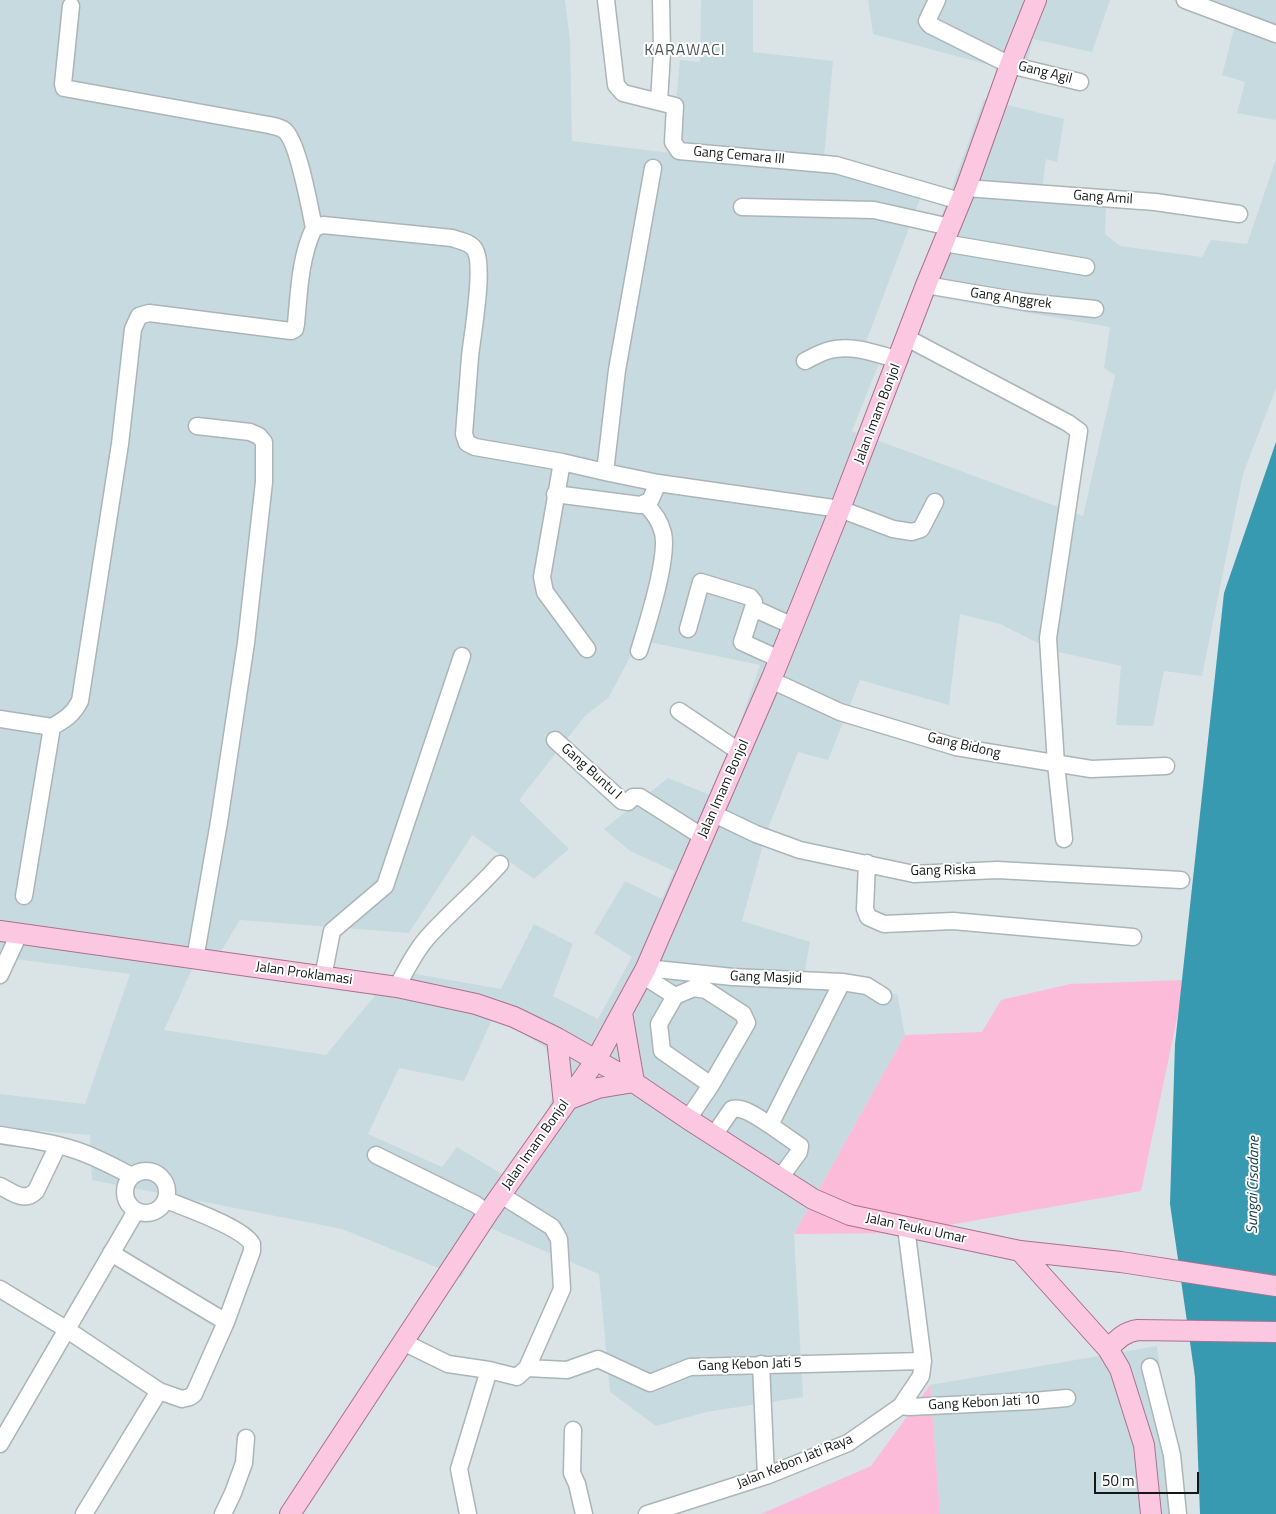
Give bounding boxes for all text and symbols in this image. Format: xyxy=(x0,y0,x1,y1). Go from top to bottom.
district label: KARAWACI xyxy=(643,41,727,61)
street label: Gang Agil xyxy=(1016,58,1074,88)
street label: Gang Cemara III xyxy=(692,144,786,168)
street label: Gang Amil xyxy=(1073,188,1133,208)
street label: Gang Anggrek xyxy=(969,285,1053,313)
street label: Jalan Imam Bonjol xyxy=(851,361,905,467)
street label: Gang Bidong xyxy=(926,729,1002,763)
street label: Jalan Imam Bonjol xyxy=(695,737,753,841)
street label: Gang Buntu I xyxy=(557,740,625,804)
street label: Gang Riska xyxy=(910,862,976,880)
street label: Jalan Proklamasi xyxy=(255,959,353,989)
street label: Gang Masjid xyxy=(730,968,802,988)
street label: Jalan Imam Bonjol xyxy=(499,1097,573,1193)
water label: Sungai Cisadane xyxy=(1244,1136,1264,1234)
street label: Jalan Teuku Umar xyxy=(864,1210,968,1248)
street label: Gang Kebon Jati 5 xyxy=(698,1355,802,1375)
street label: Gang Kebon Jati 10 xyxy=(928,1392,1040,1414)
street label: Jalan Kebon Jati Raya xyxy=(735,1431,855,1493)
scale bar xyxy=(1096,1462,1201,1494)
text: 50 m xyxy=(1102,1469,1135,1492)

